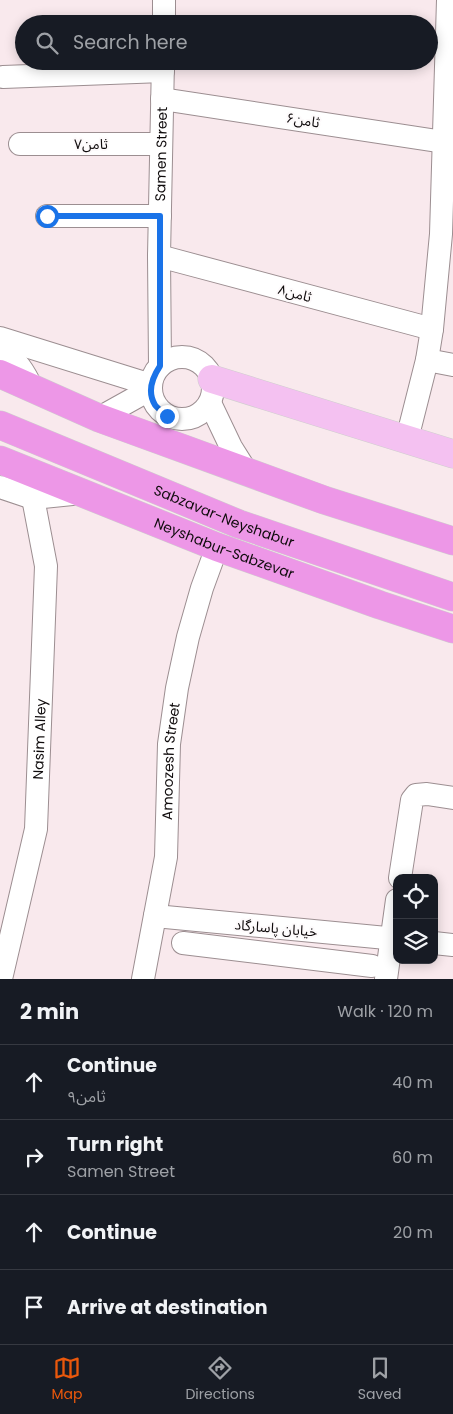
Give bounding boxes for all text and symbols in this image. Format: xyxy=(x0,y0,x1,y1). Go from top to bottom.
search box xyxy=(15,15,438,70)
icon: search xyxy=(33,29,61,57)
text: Search here xyxy=(73,29,187,56)
street label: Samen Street xyxy=(150,107,172,202)
street label: ثامن۶ xyxy=(285,107,321,133)
street label: ثامن۷ xyxy=(74,134,108,154)
route start xyxy=(36,205,59,228)
street label: ثامن۸ xyxy=(276,279,314,307)
route end xyxy=(156,405,179,428)
street label: Sabzavar-Neyshabur xyxy=(151,480,297,552)
street label: Neyshabur-Sabzevar xyxy=(151,513,297,584)
street label: Nasim Alley xyxy=(28,698,51,780)
street label: Amoozesh Street xyxy=(157,701,185,820)
map controls xyxy=(393,874,438,964)
button: locate xyxy=(393,874,438,919)
street label: خیابان پاسارگاد xyxy=(234,914,318,942)
button: layers xyxy=(393,919,438,964)
text: 2 min xyxy=(20,997,79,1026)
text: Walk · 120 m xyxy=(337,1000,433,1023)
text: Continue xyxy=(67,1052,157,1079)
icon: ahead xyxy=(20,1068,48,1096)
text: 40 m xyxy=(392,1071,433,1094)
text: ثامن۹ xyxy=(67,1085,106,1108)
text: Turn right xyxy=(67,1131,163,1158)
icon: right xyxy=(20,1143,48,1171)
text: 60 m xyxy=(392,1146,433,1169)
text: Samen Street xyxy=(67,1160,175,1183)
icon: ahead xyxy=(20,1218,48,1246)
text: Continue xyxy=(67,1219,157,1246)
text: 20 m xyxy=(393,1221,433,1244)
icon: arrive xyxy=(20,1293,48,1321)
text: Arrive at destination xyxy=(67,1294,268,1321)
tab: Map xyxy=(51,1354,82,1405)
tab: Directions xyxy=(185,1354,255,1405)
tab: Saved xyxy=(358,1354,402,1405)

